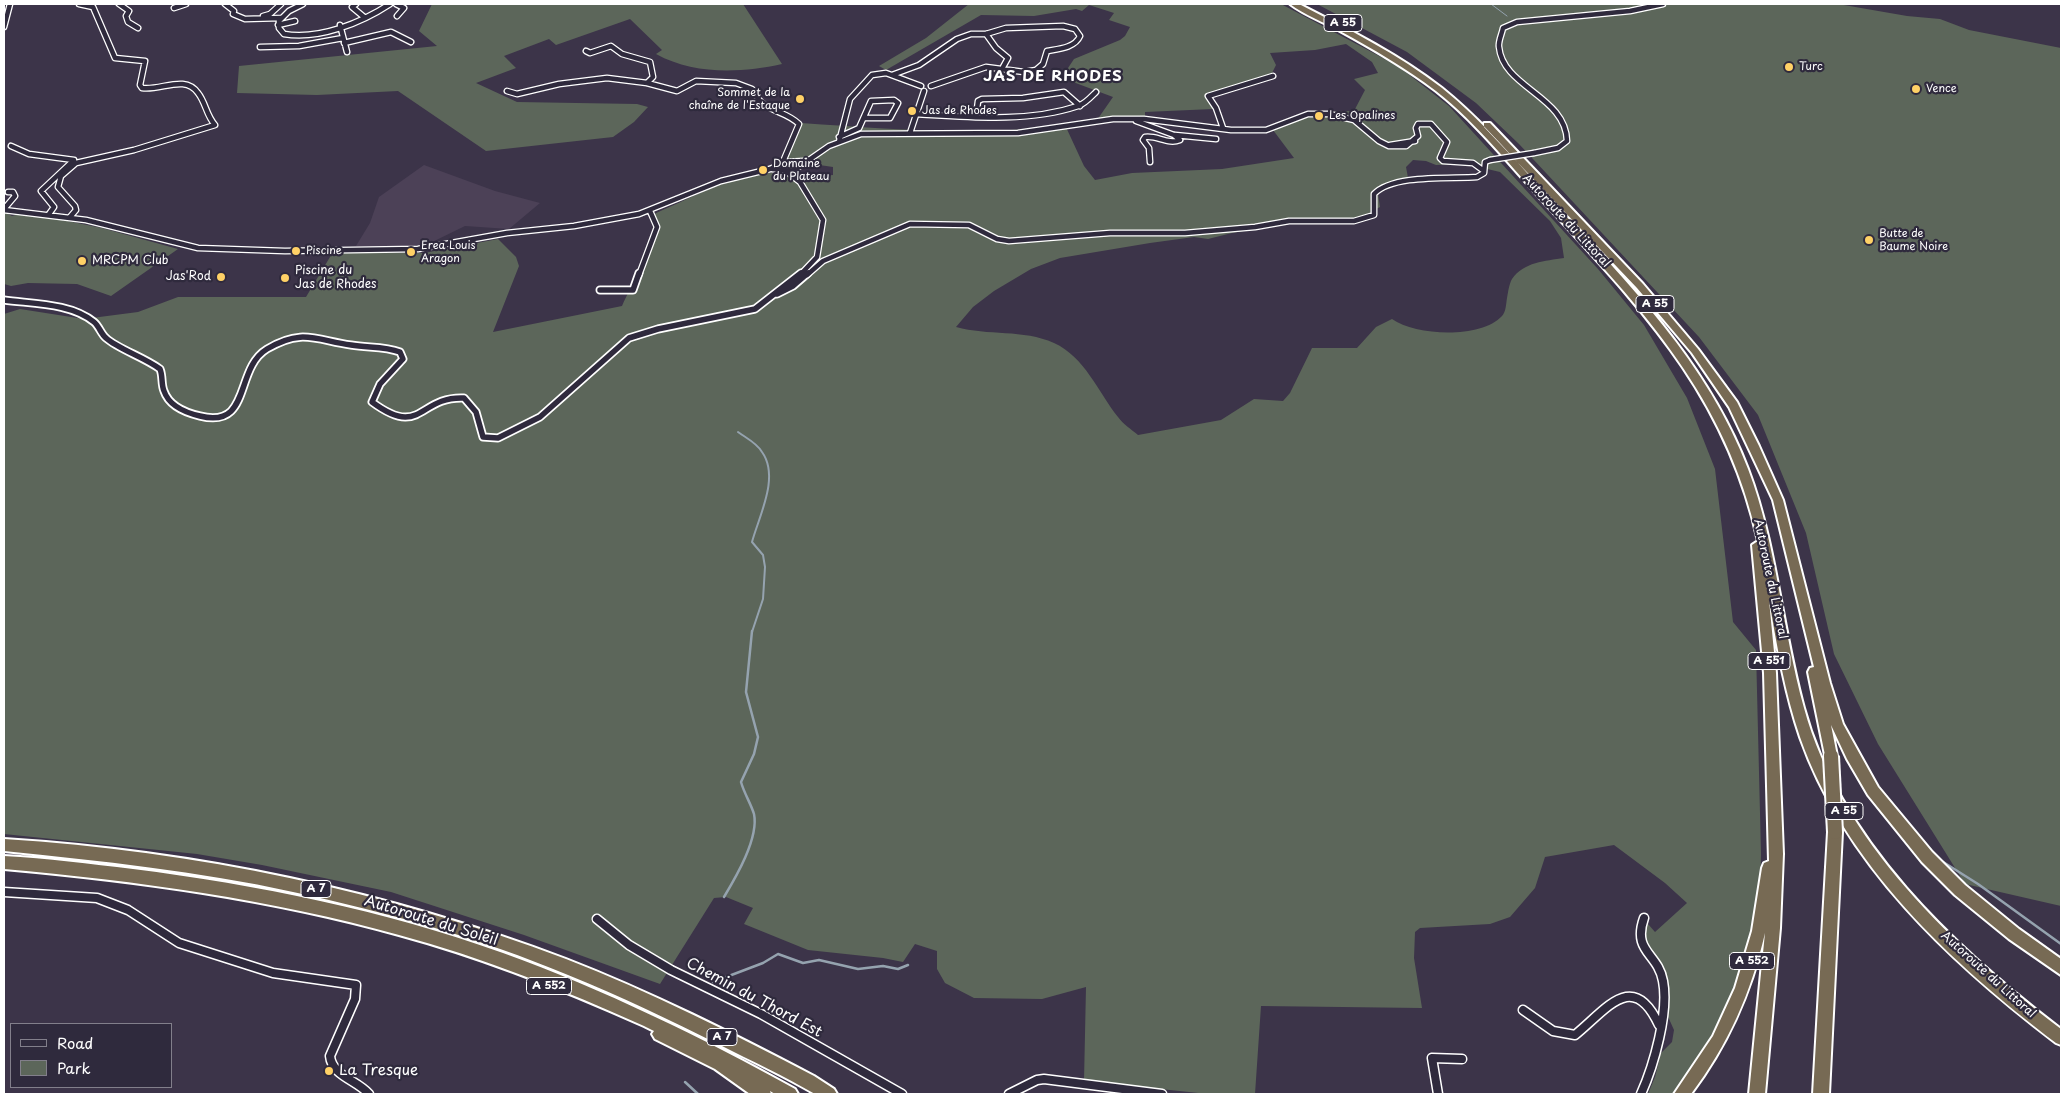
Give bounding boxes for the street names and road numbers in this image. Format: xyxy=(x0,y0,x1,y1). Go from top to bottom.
road number: A 55 xyxy=(1324,14,1362,32)
street label: Autoroute du Littoral xyxy=(1519,171,1613,271)
road number: A 55 xyxy=(1636,296,1674,312)
street label: Autoroute du Littoral xyxy=(1750,518,1790,640)
road number: A 551 xyxy=(1748,652,1790,669)
road number: A 55 xyxy=(1825,802,1863,819)
road number: A 7 xyxy=(301,881,331,898)
street label: Autoroute du Soleil xyxy=(362,892,500,950)
street label: Autoroute du Littoral xyxy=(1938,929,2038,1021)
road number: A 552 xyxy=(1730,952,1774,969)
street label: Chemin du Thord Est xyxy=(683,955,825,1041)
road number: A 552 xyxy=(526,978,572,994)
road number: A 7 xyxy=(707,1028,737,1046)

